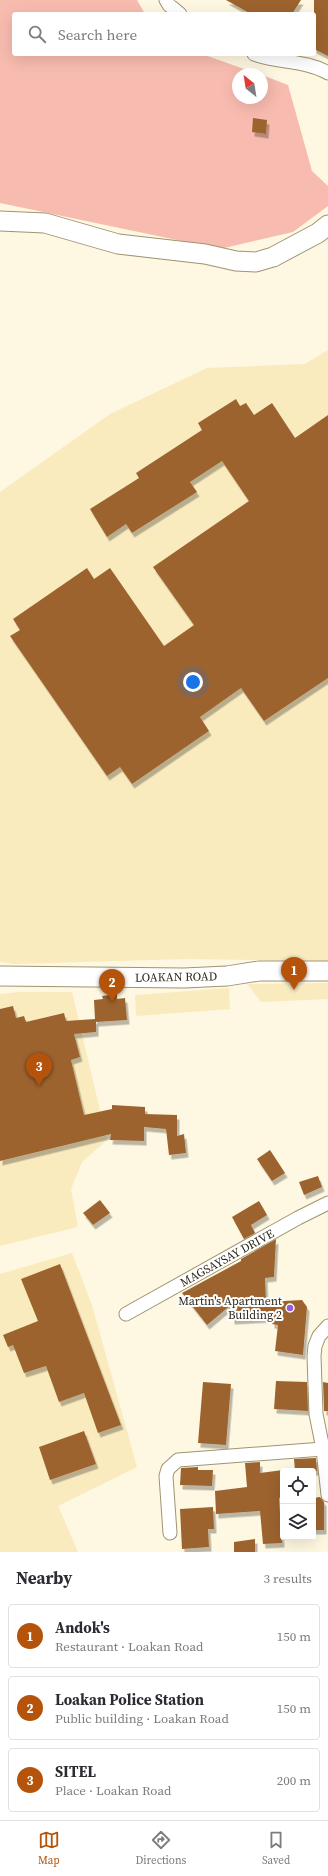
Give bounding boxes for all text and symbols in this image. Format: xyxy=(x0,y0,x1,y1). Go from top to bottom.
search box xyxy=(12,12,316,56)
icon: search xyxy=(26,23,48,45)
text: Search here xyxy=(58,24,137,45)
north arrow xyxy=(232,68,268,104)
your location xyxy=(183,672,203,692)
pin: 1 xyxy=(281,957,307,990)
street label: LOAKAN ROAD xyxy=(135,968,217,986)
pin: 2 xyxy=(99,969,125,1002)
pin: 3 xyxy=(26,1053,52,1086)
street label: MAGSAYSAY DRIVE xyxy=(177,1226,277,1290)
place label: Martin's Apartment Building 2 xyxy=(178,1293,282,1323)
marker: Martin's Apartment Building 2 xyxy=(285,1303,295,1313)
map controls xyxy=(280,1468,316,1540)
button: locate xyxy=(280,1468,316,1504)
button: layers xyxy=(280,1504,316,1540)
text: Nearby xyxy=(16,1566,72,1590)
text: 3 results xyxy=(264,1570,312,1587)
text: Andok's xyxy=(55,1617,110,1638)
text: 1 xyxy=(26,1628,34,1645)
text: 150 m xyxy=(277,1628,311,1645)
text: Restaurant · Loakan Road xyxy=(55,1638,203,1655)
text: Loakan Police Station xyxy=(55,1689,204,1710)
text: 2 xyxy=(26,1700,34,1717)
text: 150 m xyxy=(277,1700,311,1717)
text: Public building · Loakan Road xyxy=(55,1710,229,1727)
text: SITEL xyxy=(55,1761,96,1782)
text: 3 xyxy=(26,1772,34,1789)
text: 200 m xyxy=(277,1772,311,1789)
text: Place · Loakan Road xyxy=(55,1782,171,1799)
tab: Map xyxy=(38,1829,60,1868)
tab: Directions xyxy=(135,1829,186,1868)
tab: Saved xyxy=(262,1829,290,1868)

